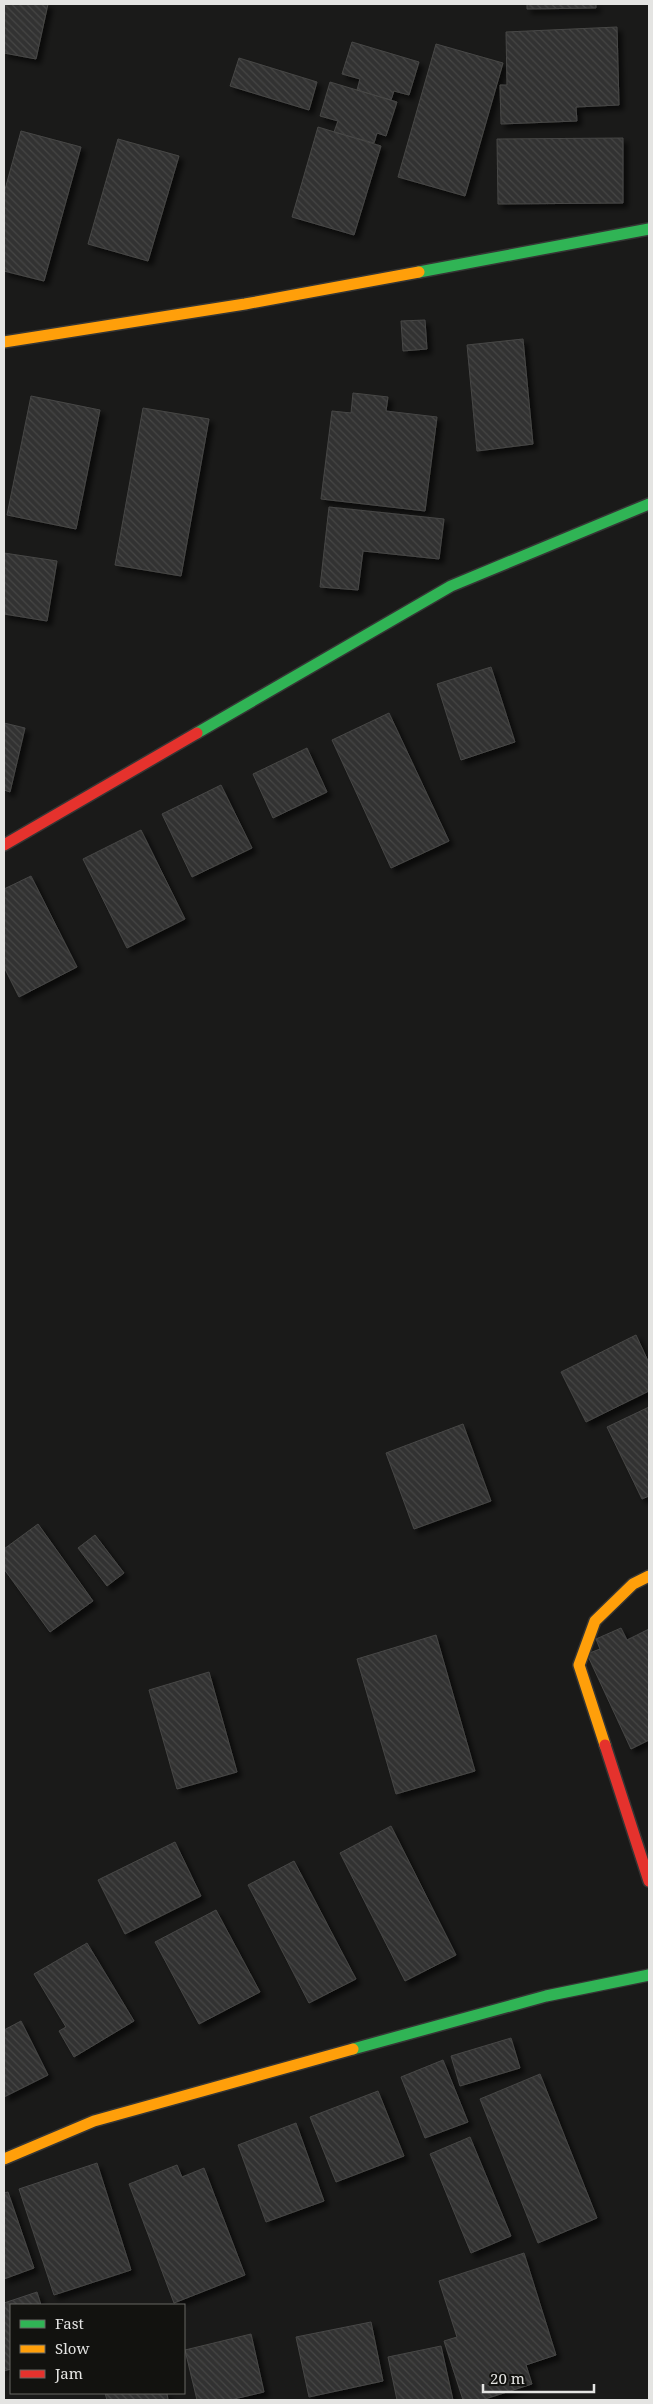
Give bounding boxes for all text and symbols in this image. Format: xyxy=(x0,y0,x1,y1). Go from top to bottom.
legend xyxy=(10,2304,185,2394)
text: Fast xyxy=(55,2313,84,2333)
text: Slow xyxy=(55,2338,89,2358)
scale bar xyxy=(483,2362,594,2394)
text: Jam xyxy=(54,2363,83,2383)
text: 20 m xyxy=(490,2368,525,2388)

